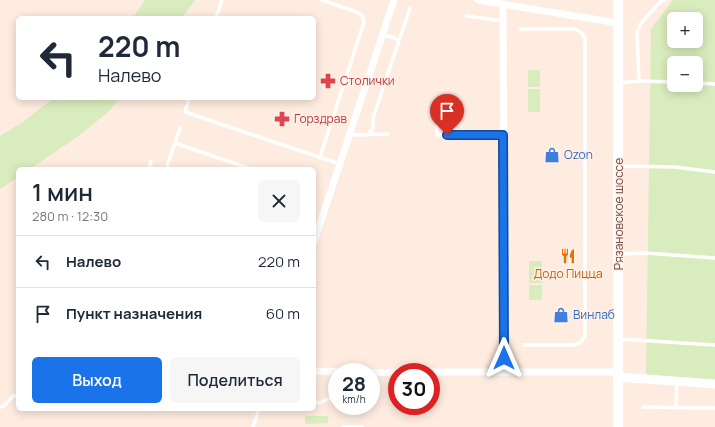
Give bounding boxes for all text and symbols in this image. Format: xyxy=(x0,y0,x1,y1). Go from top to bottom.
map controls xyxy=(667,12,703,92)
button: + xyxy=(667,12,703,48)
text: 220 m xyxy=(98,27,181,65)
icon: left xyxy=(32,32,84,84)
button: − xyxy=(667,56,703,92)
text: Налево xyxy=(98,63,162,87)
pharmacy icon: Столички xyxy=(319,72,337,90)
place label: Столички xyxy=(340,72,395,89)
pin xyxy=(430,94,464,135)
icon: arrive xyxy=(436,100,458,122)
pharmacy icon: Горздрав xyxy=(273,110,291,128)
place label: Горздрав xyxy=(294,110,347,127)
shop icon: Ozon xyxy=(543,146,561,164)
place label: Ozon xyxy=(564,146,593,163)
street label: Рязановское шоссе xyxy=(610,158,627,270)
text: 1 мин xyxy=(32,175,93,208)
button: close xyxy=(258,180,300,222)
text: 280 m · 12:30 xyxy=(32,207,108,225)
restaurant icon: Додо Пицца xyxy=(559,247,577,265)
icon: left xyxy=(32,251,54,273)
text: Налево xyxy=(66,251,121,272)
text: 220 m xyxy=(258,251,300,272)
place label: Додо Пицца xyxy=(533,265,603,282)
icon: arrive xyxy=(32,303,54,325)
text: Пункт назначения xyxy=(66,303,202,324)
text: 60 m xyxy=(266,303,300,324)
shop icon: Винлаб xyxy=(552,306,570,324)
place label: Винлаб xyxy=(573,306,615,323)
position arrow xyxy=(483,337,525,379)
button: Выход xyxy=(32,357,162,403)
button: Поделиться xyxy=(170,357,300,403)
speed limit sign: 30 xyxy=(388,363,440,415)
text: 28 xyxy=(342,370,366,397)
text: km/h xyxy=(342,392,366,406)

